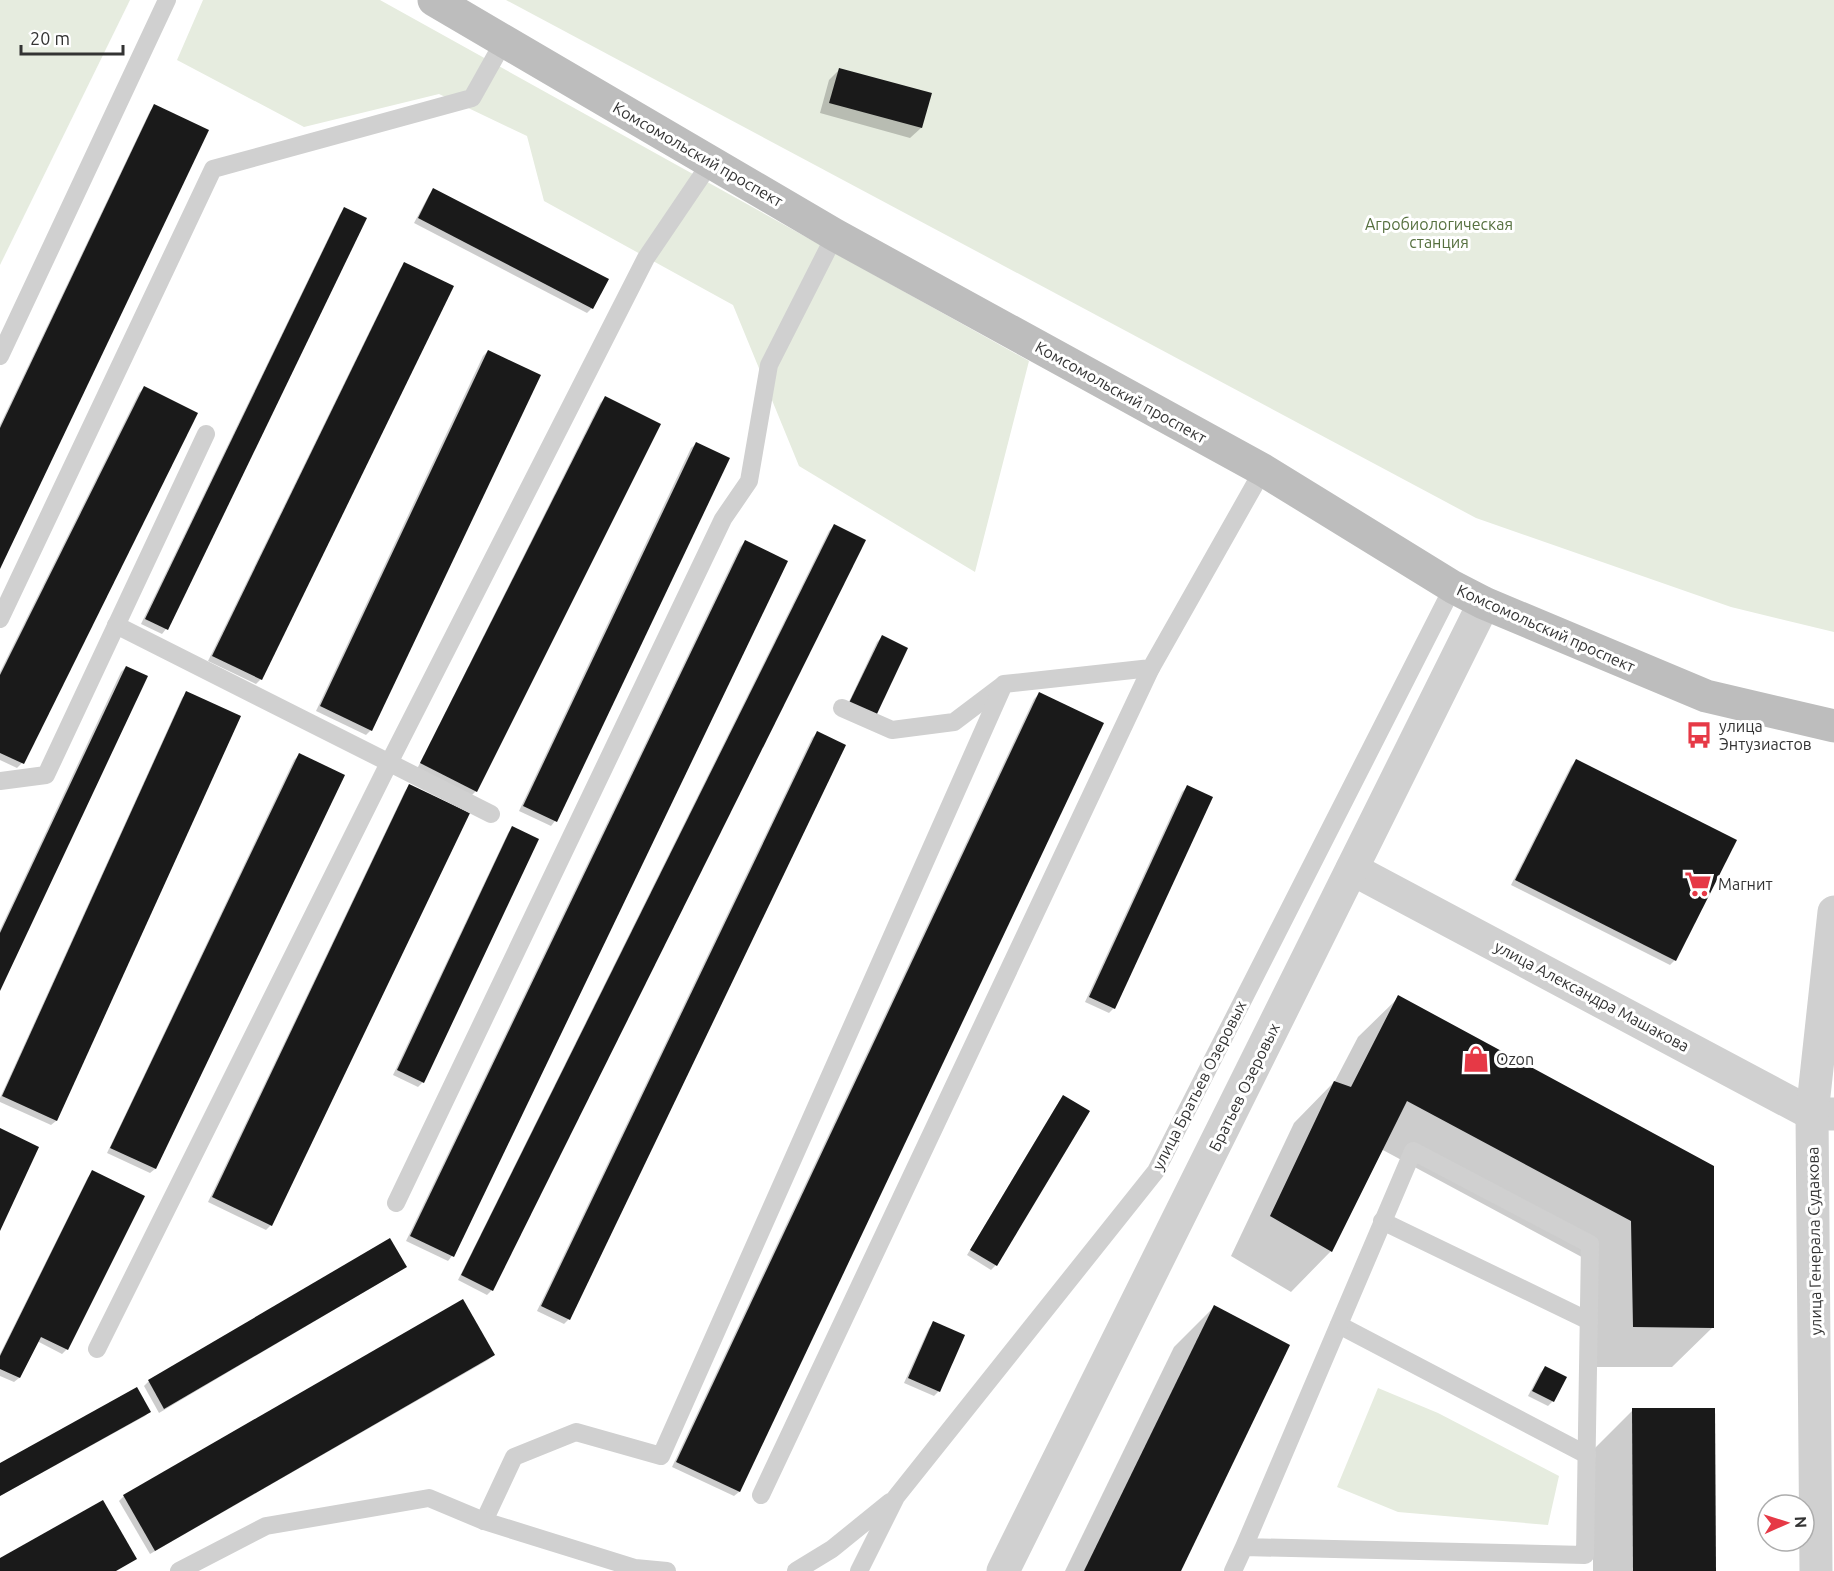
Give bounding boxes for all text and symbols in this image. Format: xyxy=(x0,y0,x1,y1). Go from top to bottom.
scale bar xyxy=(21,18,123,56)
text: 20 m xyxy=(30,28,70,48)
street label: Комсомольский проспект xyxy=(610,98,786,210)
park label: Агробиологическая станция xyxy=(1365,215,1513,251)
street label: Комсомольский проспект xyxy=(1032,337,1210,447)
street label: Комсомольский проспект xyxy=(1454,581,1638,675)
place label: улица Энтузиастов xyxy=(1719,717,1812,753)
bus stop icon: улица Энтузиастов xyxy=(1684,720,1714,750)
supermarket icon: Магнит xyxy=(1683,869,1713,899)
place label: Магнит xyxy=(1718,875,1773,893)
street label: улица Александра Машакова xyxy=(1492,937,1692,1055)
street label: улица Братьев Озеровых xyxy=(1148,997,1250,1173)
street label: Братьев Озеровых xyxy=(1205,1020,1283,1154)
shop icon: Ozon xyxy=(1461,1044,1491,1074)
place label: Ozon xyxy=(1496,1050,1534,1068)
street label: улица Генерала Судакова xyxy=(1803,1146,1825,1336)
north arrow xyxy=(1756,1493,1816,1553)
text: N xyxy=(1792,1516,1810,1529)

